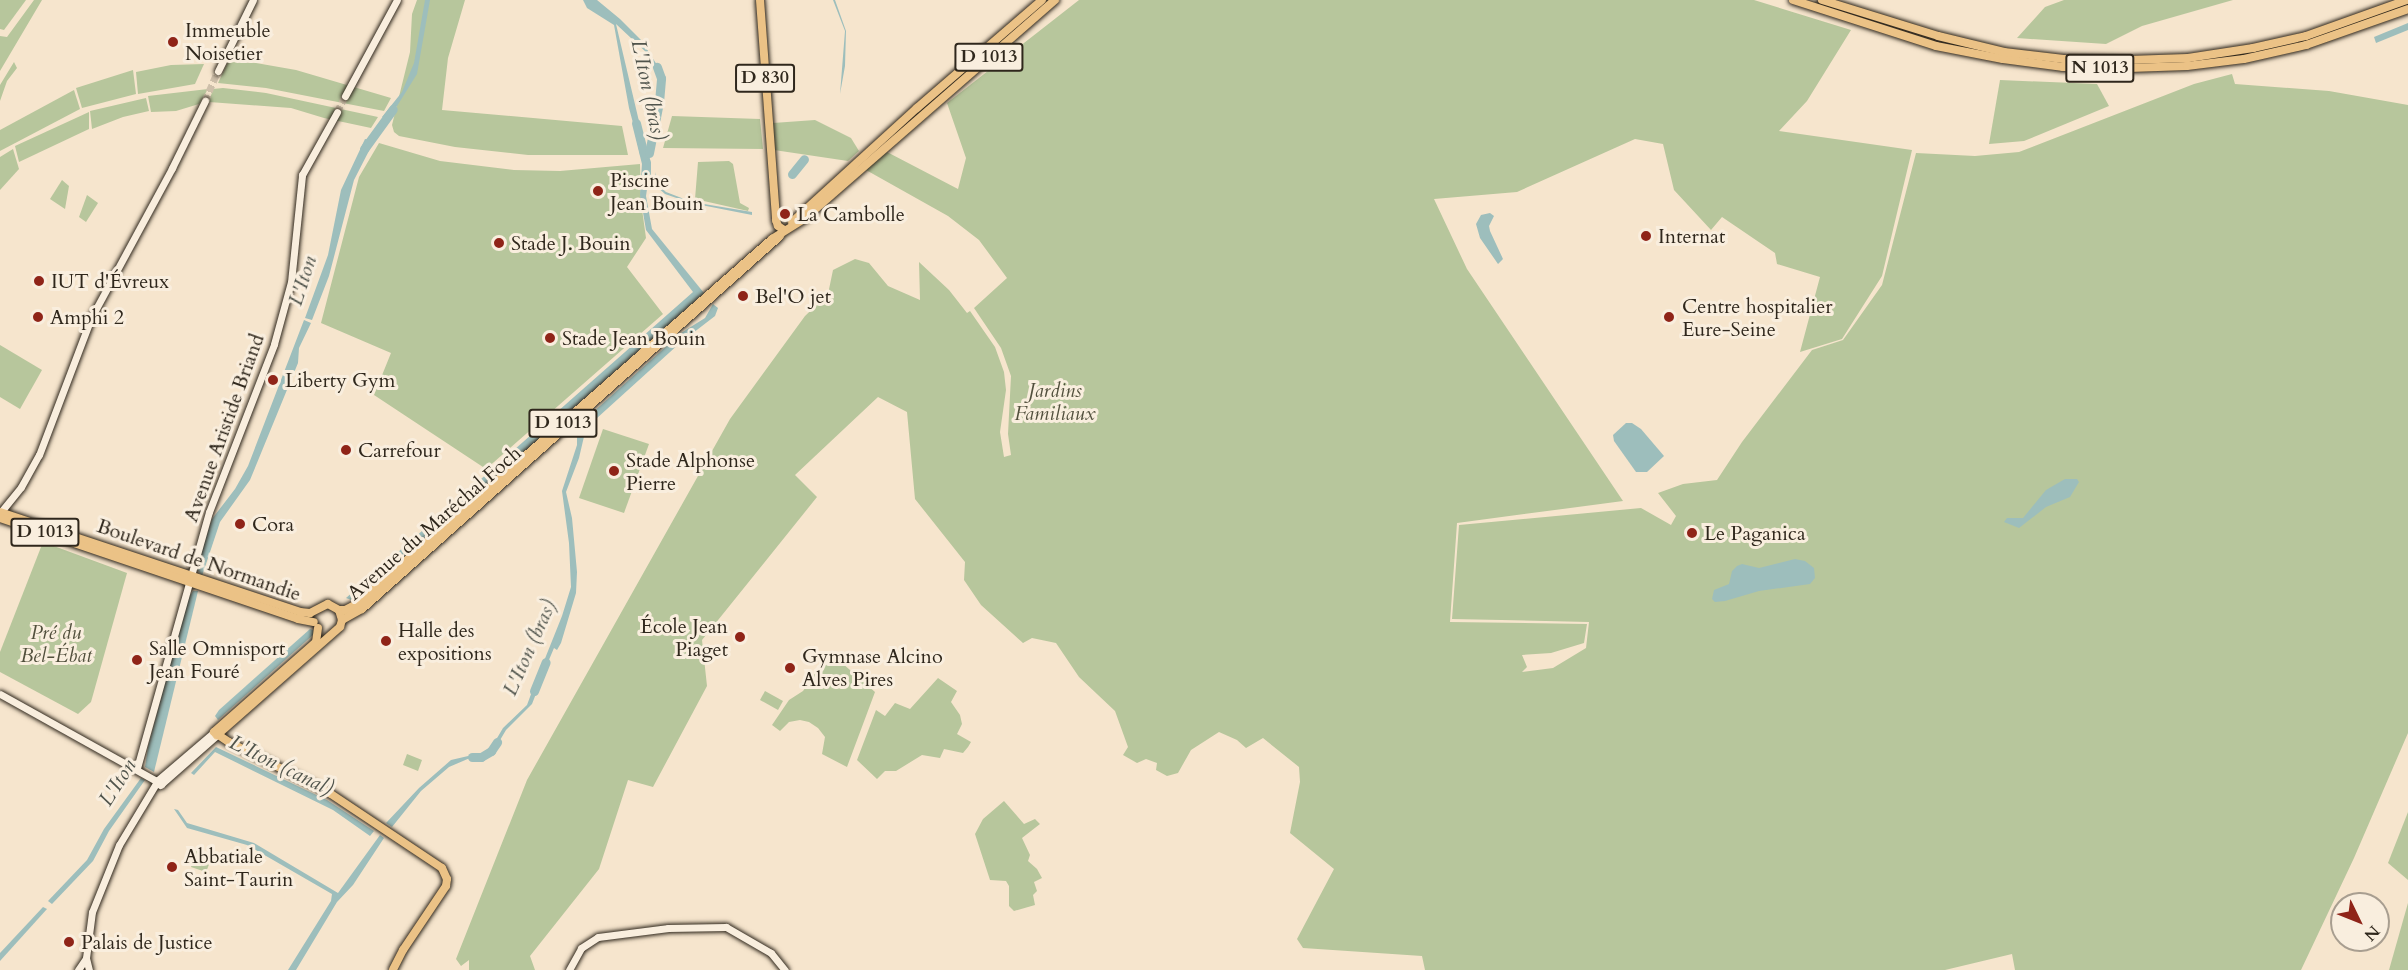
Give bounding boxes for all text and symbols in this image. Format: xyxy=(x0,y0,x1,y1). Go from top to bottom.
place label: Immeuble Noisetier xyxy=(185,19,271,66)
marker: Immeuble Noisetier xyxy=(166,35,180,49)
water label: L'Iton (bras) xyxy=(625,37,671,143)
road number: D 1013 xyxy=(953,42,1025,72)
road number: N 1013 xyxy=(2064,53,2136,83)
road number: D 830 xyxy=(735,63,795,93)
place label: Piscine Jean Bouin xyxy=(610,168,704,215)
marker: Piscine Jean Bouin xyxy=(591,184,605,198)
place label: La Cambolle xyxy=(797,202,905,226)
marker: La Cambolle xyxy=(778,207,792,221)
place label: Internat xyxy=(1658,224,1725,248)
marker: Internat xyxy=(1639,229,1653,243)
place label: Stade J. Bouin xyxy=(511,231,631,255)
marker: Stade J. Bouin xyxy=(492,236,506,250)
water label: L'Iton xyxy=(283,253,323,309)
place label: IUT d'Évreux xyxy=(51,269,169,293)
marker: IUT d'Évreux xyxy=(32,274,46,288)
place label: Bel'O jet xyxy=(755,284,831,308)
marker: Bel'O jet xyxy=(736,289,750,303)
place label: Centre hospitalier Eure-Seine xyxy=(1682,294,1833,341)
place label: Amphi 2 xyxy=(50,305,124,329)
marker: Centre hospitalier Eure-Seine xyxy=(1660,308,1678,326)
marker: Amphi 2 xyxy=(31,310,45,324)
place label: Stade Jean Bouin xyxy=(562,326,706,350)
street label: Avenue Aristide Briand xyxy=(179,331,269,525)
marker: Stade Jean Bouin xyxy=(543,331,557,345)
place label: Liberty Gym xyxy=(285,368,395,392)
marker: Liberty Gym xyxy=(266,373,280,387)
park label: Jardins Familiaux xyxy=(1014,379,1096,426)
road number: D 1013 xyxy=(527,408,599,438)
place label: Carrefour xyxy=(358,438,441,462)
street label: Avenue du Maréchal Foch xyxy=(342,441,526,605)
marker: Carrefour xyxy=(339,443,353,457)
place label: Stade Alphonse Pierre xyxy=(626,448,755,495)
marker: Stade Alphonse Pierre xyxy=(607,464,621,478)
place label: Cora xyxy=(252,512,294,536)
street label: Boulevard de Normandie xyxy=(94,514,304,606)
road number: D 1013 xyxy=(9,517,81,547)
marker: Cora xyxy=(233,517,247,531)
place label: Le Paganica xyxy=(1704,521,1806,545)
marker: Le Paganica xyxy=(1685,526,1699,540)
water label: L'Iton (bras) xyxy=(498,596,562,700)
place label: École Jean Piaget xyxy=(640,614,728,661)
place label: Halle des expositions xyxy=(398,618,492,665)
park label: Pré du Bel-Ébat xyxy=(20,620,92,667)
marker: École Jean Piaget xyxy=(733,630,747,644)
marker: Halle des expositions xyxy=(379,634,393,648)
place label: Salle Omnisport Jean Fouré xyxy=(149,636,285,683)
place label: Gymnase Alcino Alves Pires xyxy=(802,644,943,691)
marker: Salle Omnisport Jean Fouré xyxy=(130,653,144,667)
marker: Gymnase Alcino Alves Pires xyxy=(783,661,797,675)
water label: L'Iton (canal) xyxy=(225,730,337,802)
water label: L'Iton xyxy=(94,755,142,811)
place label: Abbatiale Saint-Taurin xyxy=(184,844,293,891)
marker: Abbatiale Saint-Taurin xyxy=(165,860,179,874)
north arrow xyxy=(2330,892,2390,952)
text: N xyxy=(2359,920,2384,945)
place label: Palais de Justice xyxy=(81,930,213,954)
marker: Palais de Justice xyxy=(62,935,76,949)

